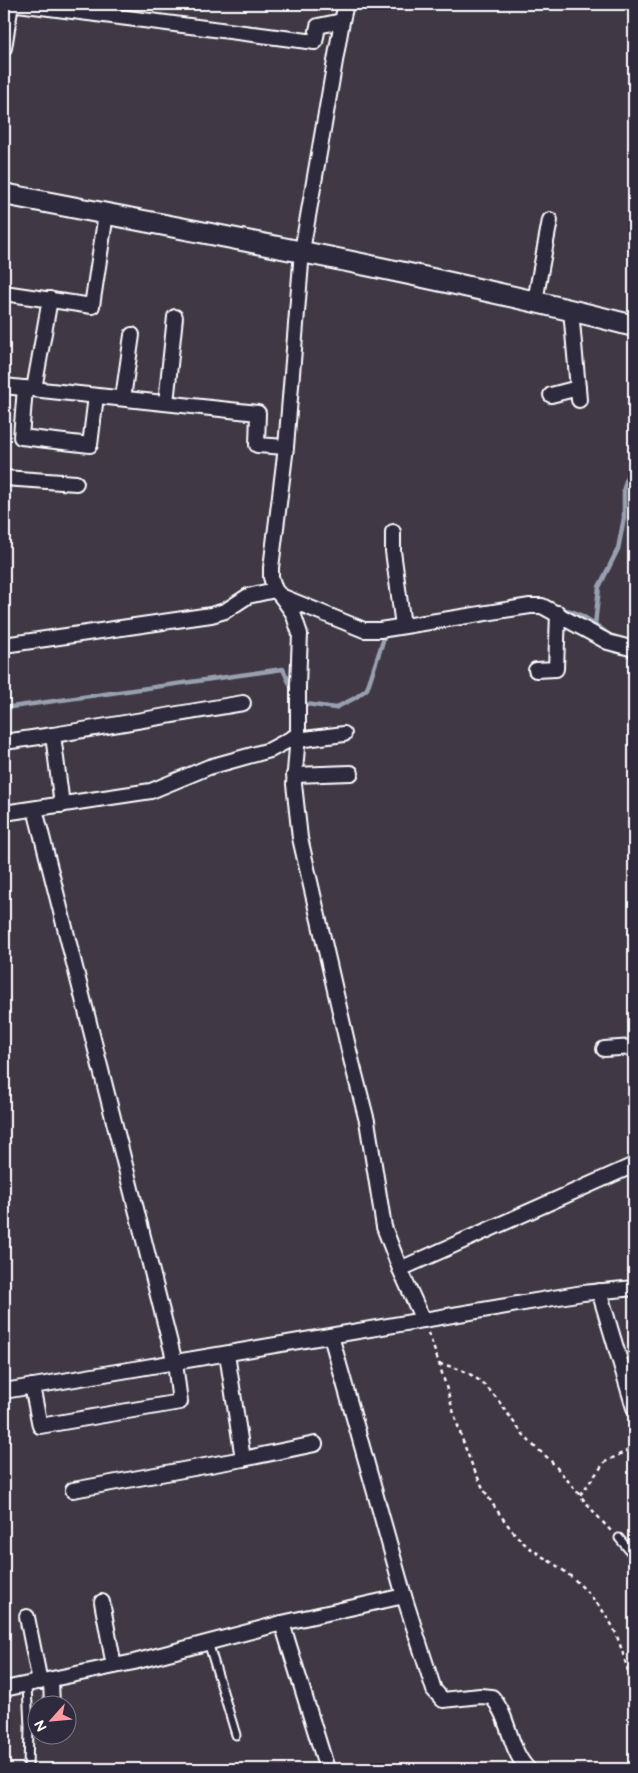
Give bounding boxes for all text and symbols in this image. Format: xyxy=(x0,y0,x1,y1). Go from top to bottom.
north arrow xyxy=(28,1696,78,1746)
text: N xyxy=(31,1717,51,1734)

